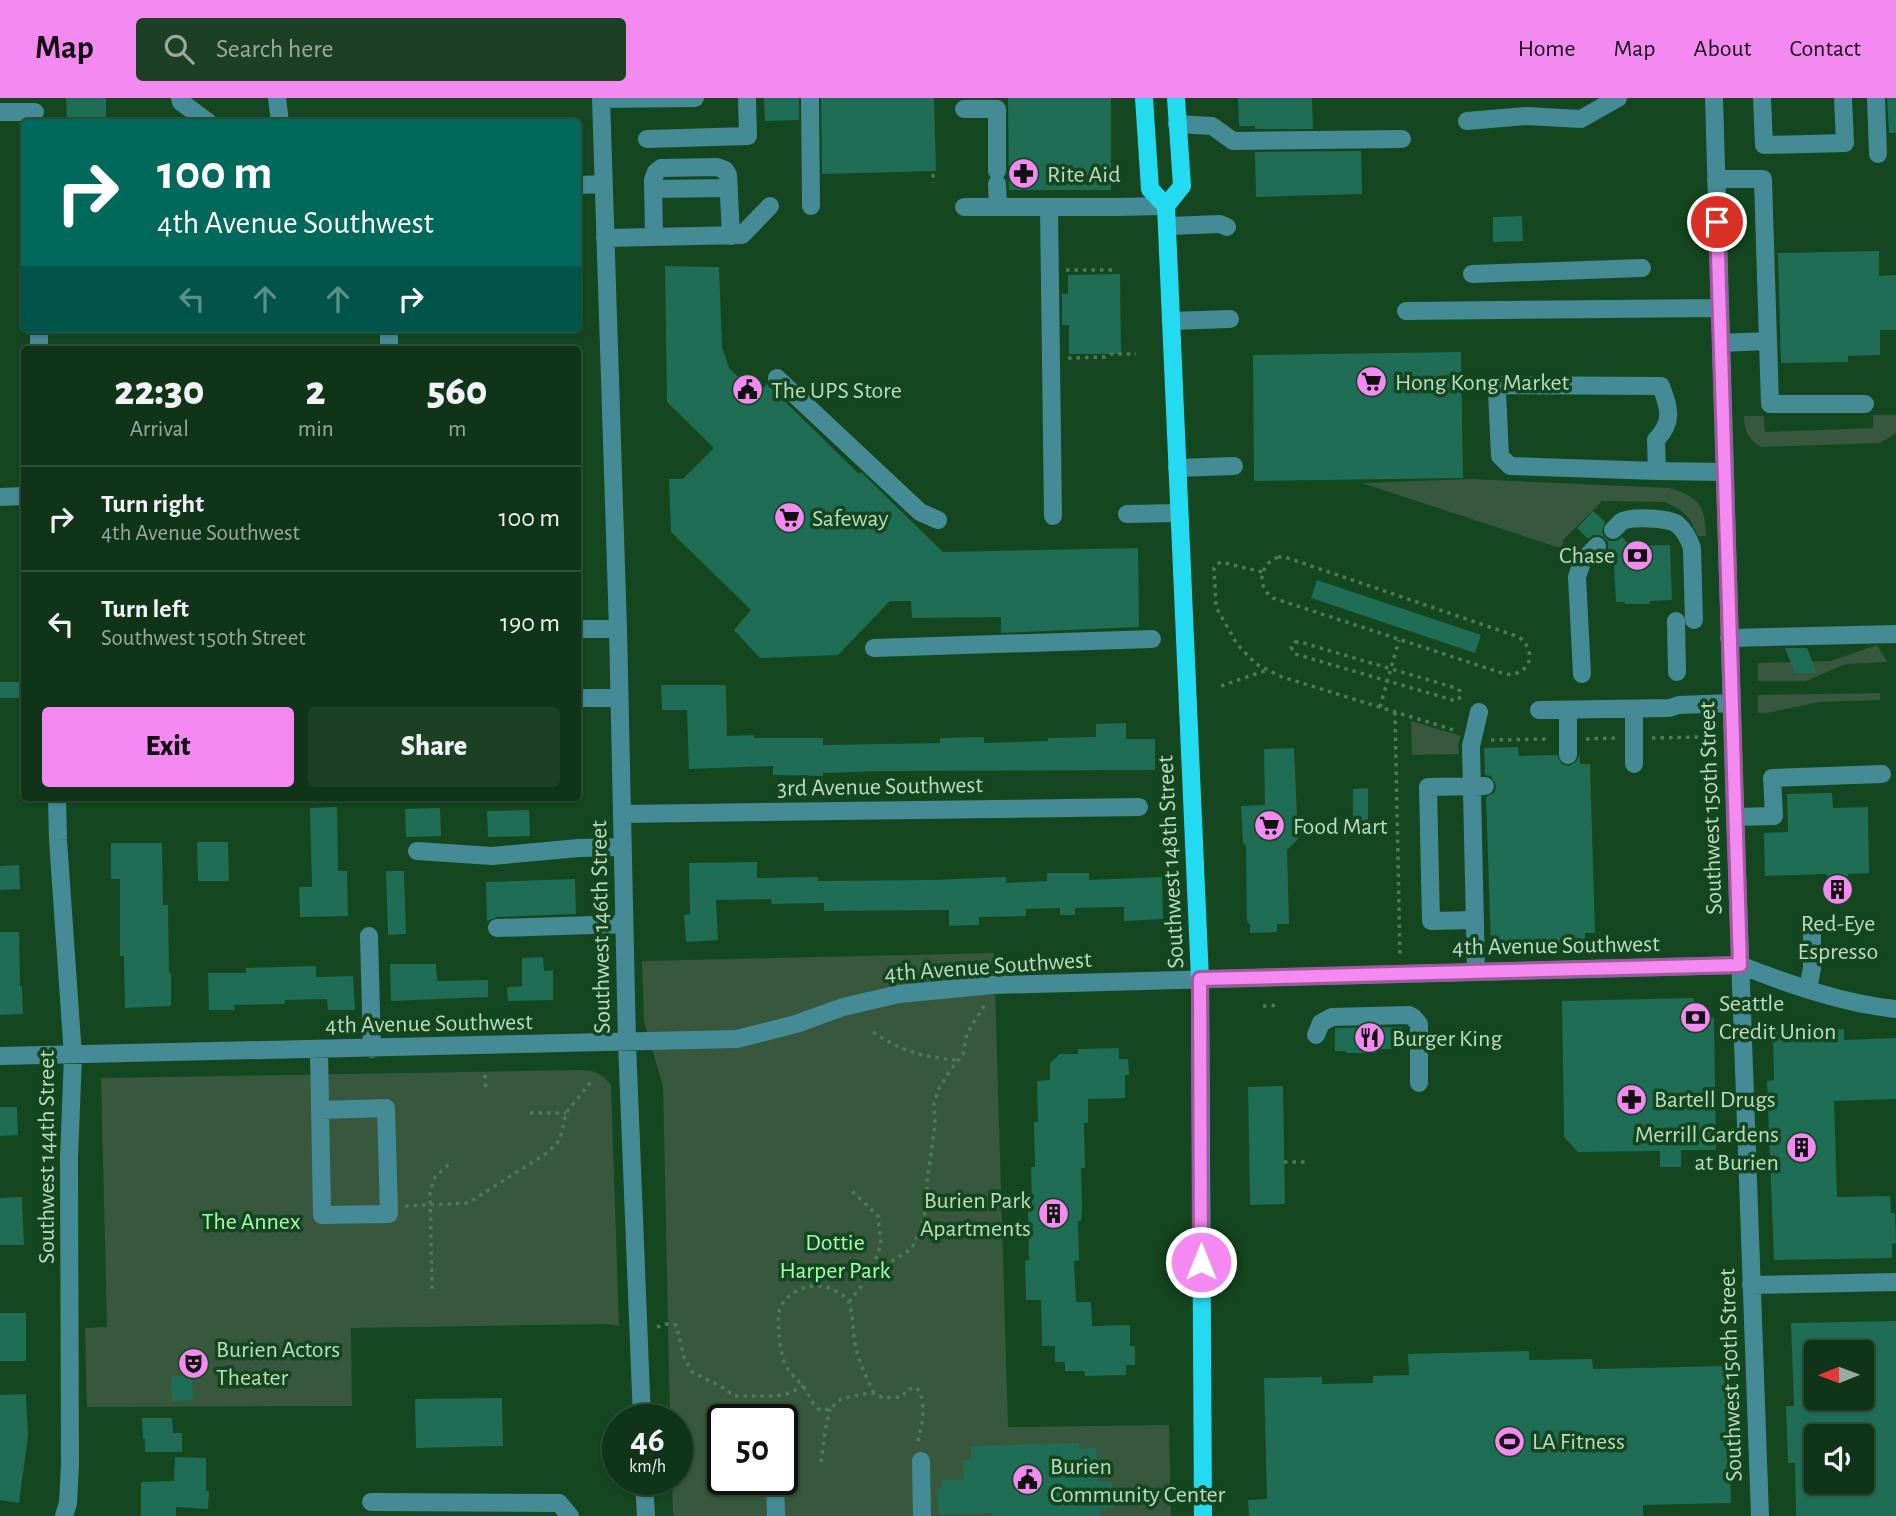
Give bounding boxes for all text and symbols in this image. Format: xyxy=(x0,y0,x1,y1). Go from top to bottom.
search box xyxy=(136,18,626,81)
icon: search xyxy=(160,30,198,68)
text: Map xyxy=(35,32,94,65)
text: Search here xyxy=(216,36,334,62)
text: Home xyxy=(1518,37,1576,61)
text: Map xyxy=(1614,37,1656,61)
text: About xyxy=(1694,37,1751,61)
text: Contact xyxy=(1789,37,1861,61)
icon: right xyxy=(42,147,133,238)
text: 100 m xyxy=(157,149,273,198)
pharmacy icon: Rite Aid xyxy=(1007,157,1041,191)
place label: Rite Aid xyxy=(1047,163,1121,187)
pin xyxy=(1687,192,1747,252)
icon: arrive xyxy=(1698,203,1736,241)
text: 4th Avenue Southwest xyxy=(157,207,434,239)
icon: left xyxy=(173,280,211,318)
icon: ahead xyxy=(246,280,284,318)
icon: ahead xyxy=(319,280,357,318)
icon: right xyxy=(392,280,430,318)
supermarket icon: Hong Kong Market xyxy=(1355,365,1389,399)
text: 22:30 xyxy=(114,370,204,412)
text: 2 xyxy=(306,370,326,412)
text: 560 xyxy=(427,370,488,412)
place label: Hong Kong Market xyxy=(1395,371,1570,395)
public building icon: The UPS Store xyxy=(731,373,765,407)
place label: The UPS Store xyxy=(771,379,902,403)
text: Arrival xyxy=(130,418,189,441)
text: min xyxy=(298,418,334,441)
text: m xyxy=(448,418,466,441)
text: Turn right xyxy=(101,491,204,517)
icon: right xyxy=(42,500,80,538)
supermarket icon: Safeway xyxy=(772,501,806,535)
text: 100 m xyxy=(499,505,560,531)
place label: Safeway xyxy=(812,507,888,531)
text: 4th Avenue Southwest xyxy=(101,522,300,545)
bank icon: Chase xyxy=(1621,538,1655,572)
place label: Chase xyxy=(1559,544,1615,568)
text: Turn left xyxy=(101,596,189,622)
icon: left xyxy=(42,605,80,643)
text: 190 m xyxy=(500,610,560,636)
text: Southwest 150th Street xyxy=(101,627,306,650)
street label: Southwest 150th Street xyxy=(1695,701,1727,915)
button: Exit xyxy=(42,707,294,787)
button: Share xyxy=(308,707,560,787)
street label: Southwest 148th Street xyxy=(1153,754,1189,969)
street label: 3rd Avenue Southwest xyxy=(777,773,984,801)
supermarket icon: Food Mart xyxy=(1253,809,1287,843)
place label: Food Mart xyxy=(1293,815,1388,839)
street label: Southwest 146th Street xyxy=(587,820,615,1034)
building icon: Red-Eye Espresso xyxy=(1821,872,1855,906)
place label: Red-Eye Espresso xyxy=(1798,912,1878,964)
street label: 4th Avenue Southwest xyxy=(1452,932,1660,960)
street label: 4th Avenue Southwest xyxy=(884,948,1093,986)
place label: Seattle Credit Union xyxy=(1719,992,1836,1044)
bank icon: Seattle Credit Union xyxy=(1679,1000,1713,1034)
street label: 4th Avenue Southwest xyxy=(325,1010,533,1038)
restaurant icon: Burger King xyxy=(1352,1021,1386,1055)
place label: Burger King xyxy=(1392,1027,1502,1051)
street label: Southwest 144th Street xyxy=(35,1050,59,1264)
pharmacy icon: Bartell Drugs xyxy=(1614,1082,1648,1116)
place label: Bartell Drugs xyxy=(1654,1088,1776,1112)
place label: Merrill Gardens at Burien xyxy=(1635,1123,1779,1175)
building icon: Merrill Gardens at Burien xyxy=(1785,1131,1819,1165)
place label: Burien Park Apartments xyxy=(920,1189,1031,1241)
building icon: Burien Park Apartments xyxy=(1037,1197,1071,1231)
park label: The Annex xyxy=(202,1210,301,1234)
position arrow xyxy=(1164,1225,1238,1299)
park label: Dottie Harper Park xyxy=(780,1231,891,1283)
street label: Southwest 150th Street xyxy=(1715,1268,1747,1482)
place label: Burien Actors Theater xyxy=(216,1338,340,1390)
north arrow xyxy=(1804,1340,1874,1410)
map controls xyxy=(1804,1340,1874,1494)
theatre icon: Burien Actors Theater xyxy=(176,1346,210,1380)
speed limit sign: 50 xyxy=(707,1404,798,1495)
text: 46 xyxy=(630,1423,665,1458)
sports icon: LA Fitness xyxy=(1492,1424,1526,1458)
button: sound xyxy=(1804,1424,1874,1494)
place label: LA Fitness xyxy=(1532,1430,1625,1454)
place label: Burien Community Center xyxy=(1050,1455,1226,1507)
text: km/h xyxy=(629,1458,666,1476)
public building icon: Burien Community Center xyxy=(1010,1463,1044,1497)

